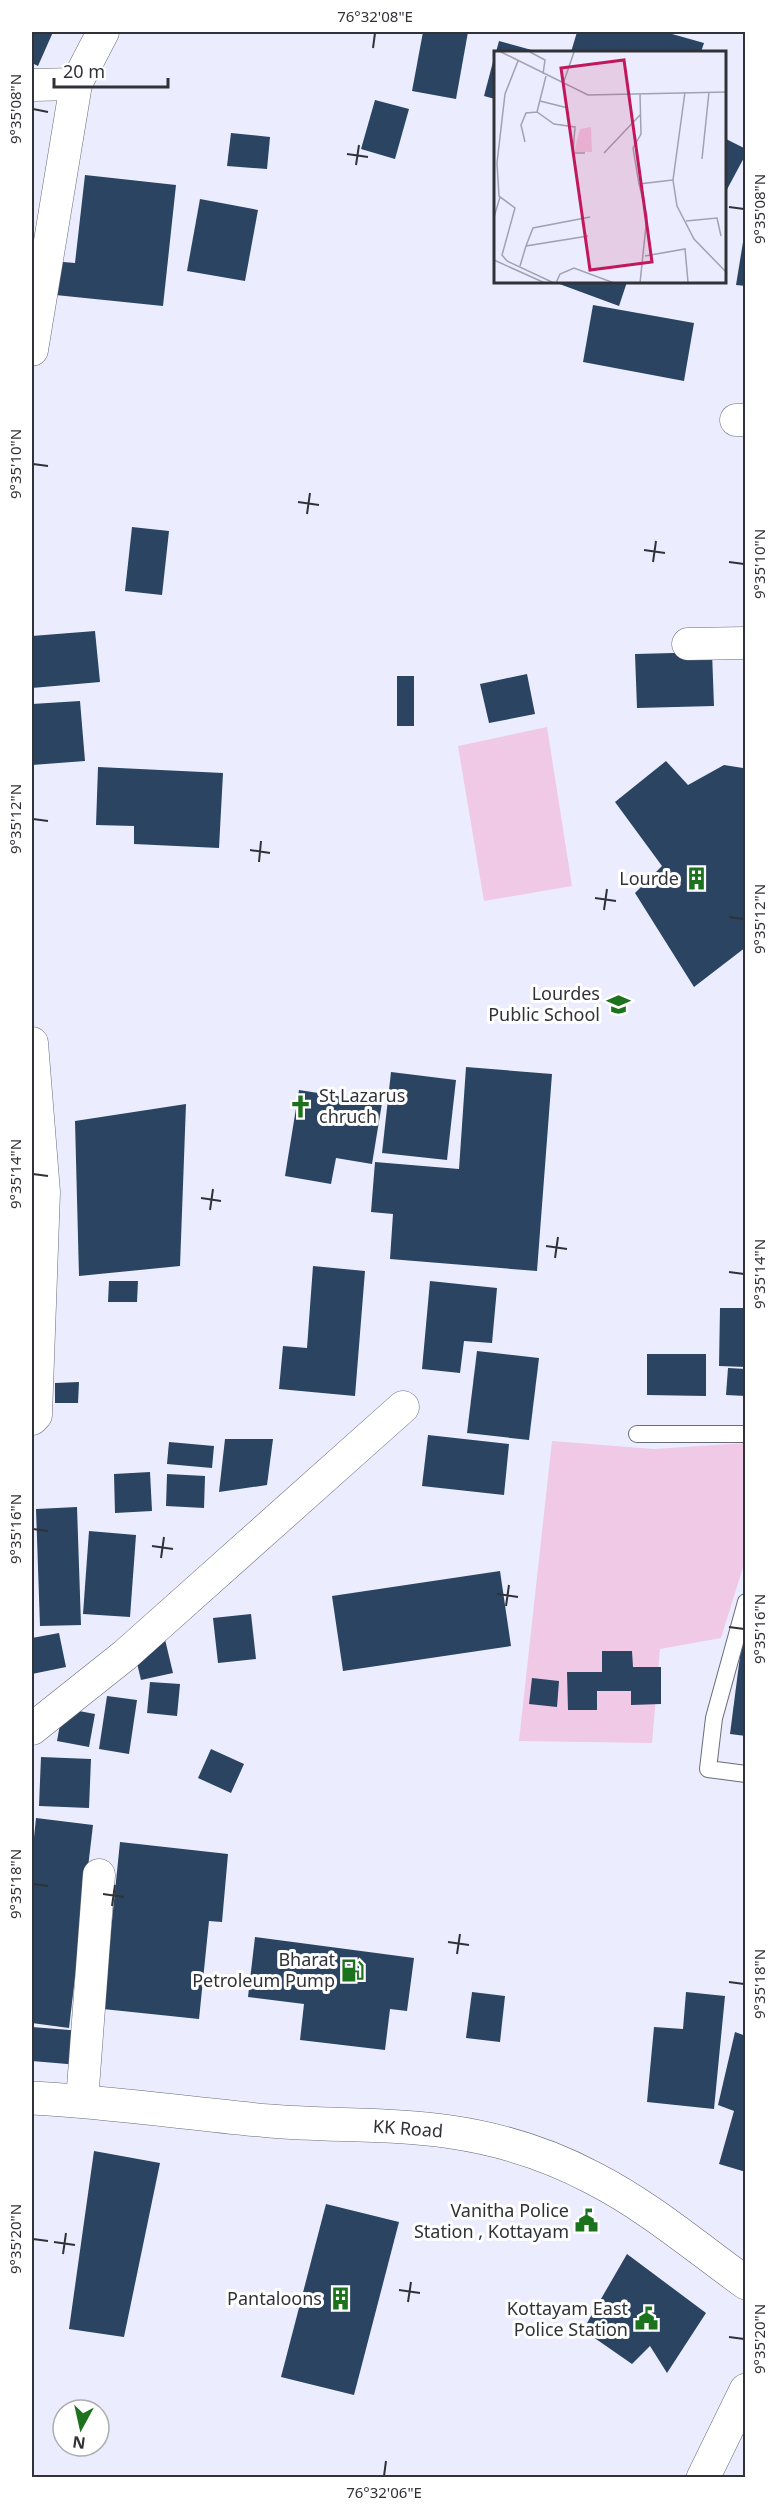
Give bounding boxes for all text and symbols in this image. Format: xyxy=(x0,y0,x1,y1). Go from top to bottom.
text: 76°32'08"E xyxy=(337,6,413,26)
scale bar xyxy=(54,51,168,89)
inset map xyxy=(494,51,726,284)
text: 20 m xyxy=(63,59,105,83)
text: 9°35'08"N xyxy=(5,74,25,144)
text: 9°35'08"N xyxy=(749,174,769,244)
text: 9°35'10"N xyxy=(5,429,25,499)
text: 9°35'10"N xyxy=(749,529,769,599)
text: 9°35'12"N xyxy=(5,784,25,854)
place label: Lourde xyxy=(619,866,679,890)
building icon: Lourde xyxy=(684,866,710,892)
text: 9°35'12"N xyxy=(749,884,769,954)
place label: Lourdes Public School xyxy=(488,981,600,1026)
school or university icon: Lourdes Public School xyxy=(605,991,631,1017)
place label: St Lazarus chruch xyxy=(319,1083,405,1128)
church icon: St Lazarus chruch xyxy=(288,1093,314,1119)
text: 9°35'14"N xyxy=(5,1139,25,1209)
text: 9°35'14"N xyxy=(749,1239,769,1309)
text: 9°35'16"N xyxy=(5,1494,25,1564)
text: 9°35'16"N xyxy=(749,1594,769,1664)
text: 9°35'18"N xyxy=(5,1849,25,1919)
place label: Bharat Petroleum Pump xyxy=(192,1947,335,1992)
text: 9°35'18"N xyxy=(749,1949,769,2019)
fuel station icon: Bharat Petroleum Pump xyxy=(340,1957,366,1983)
street label: KK Road xyxy=(372,2114,444,2142)
place label: Vanitha Police Station , Kottayam xyxy=(414,2198,569,2243)
text: 9°35'20"N xyxy=(5,2204,25,2274)
public building icon: Vanitha Police Station , Kottayam xyxy=(574,2208,600,2234)
place label: Pantaloons xyxy=(227,2286,322,2310)
building icon: Pantaloons xyxy=(327,2286,353,2312)
place label: Kottayam East Police Station xyxy=(507,2296,629,2341)
text: 9°35'20"N xyxy=(749,2304,769,2374)
public building icon: Kottayam East Police Station xyxy=(633,2306,659,2332)
north arrow xyxy=(51,2398,111,2458)
text: N xyxy=(71,2431,87,2455)
text: 76°32'06"E xyxy=(346,2482,422,2502)

